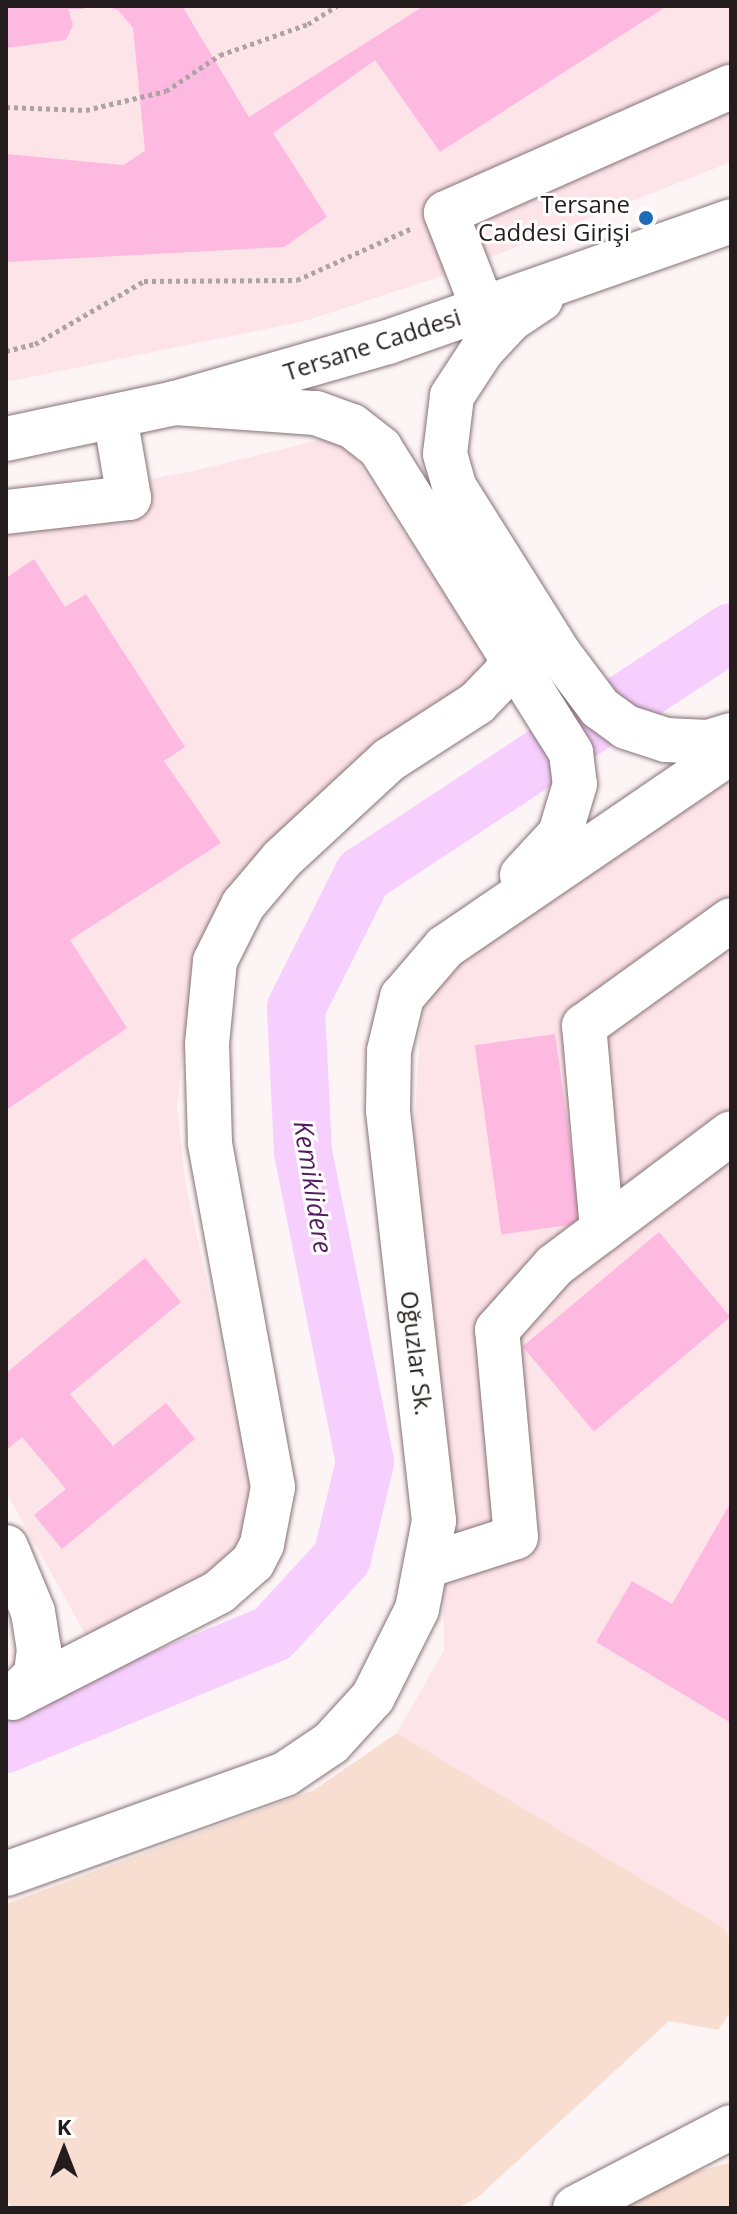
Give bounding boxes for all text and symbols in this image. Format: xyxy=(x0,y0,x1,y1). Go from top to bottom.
place label: Tersane Caddesi Girişi xyxy=(478,190,630,246)
marker: Tersane Caddesi Girişi xyxy=(637,209,655,227)
street label: Tersane Caddesi xyxy=(280,302,464,386)
water label: Kemiklidere xyxy=(287,1119,339,1255)
street label: Oğuzlar Sk. xyxy=(395,1289,439,1417)
north arrow xyxy=(24,2110,104,2190)
text: K xyxy=(57,2111,71,2141)

